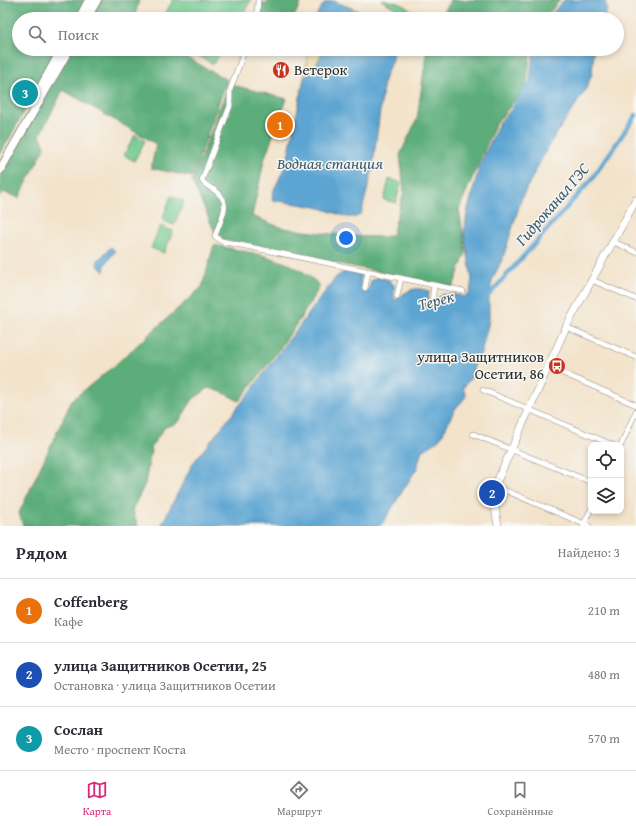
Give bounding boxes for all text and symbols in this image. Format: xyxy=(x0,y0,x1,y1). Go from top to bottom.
search box xyxy=(12,12,624,56)
icon: search xyxy=(26,23,48,45)
text: Поиск xyxy=(58,24,99,45)
place label: Ветерок xyxy=(294,59,348,80)
restaurant icon: Ветерок xyxy=(271,60,291,80)
pin: 3 xyxy=(12,78,38,108)
pin: 1 xyxy=(267,110,293,140)
water label: Водная станция xyxy=(276,151,383,175)
water label: Гидроканал ГЭС xyxy=(509,157,595,251)
your location xyxy=(336,228,356,248)
water label: Терек xyxy=(415,284,457,316)
place label: улица Защитников Осетии, 86 xyxy=(416,346,544,384)
bus stop icon: улица Защитников Осетии, 86 xyxy=(547,356,567,376)
map controls xyxy=(588,442,624,514)
button: locate xyxy=(588,442,624,478)
pin: 2 xyxy=(479,478,505,508)
button: layers xyxy=(588,478,624,514)
text: Рядом xyxy=(16,540,67,565)
text: Найдено: 3 xyxy=(558,543,620,562)
text: Coffenberg xyxy=(54,591,128,612)
text: 1 xyxy=(26,601,32,620)
text: 210 m xyxy=(588,601,620,620)
text: Кафе xyxy=(54,612,83,631)
text: улица Защитников Осетии, 25 xyxy=(54,655,267,676)
text: 2 xyxy=(26,665,32,684)
text: 480 m xyxy=(588,665,620,684)
text: Остановка · улица Защитников Осетии xyxy=(54,676,276,695)
text: Сослан xyxy=(54,719,103,740)
text: 3 xyxy=(26,729,32,748)
text: 570 m xyxy=(588,729,620,748)
text: Место · проспект Коста xyxy=(54,740,186,759)
tab: Карта xyxy=(83,779,111,819)
tab: Маршрут xyxy=(277,779,322,819)
tab: Сохранённые xyxy=(488,779,553,819)

